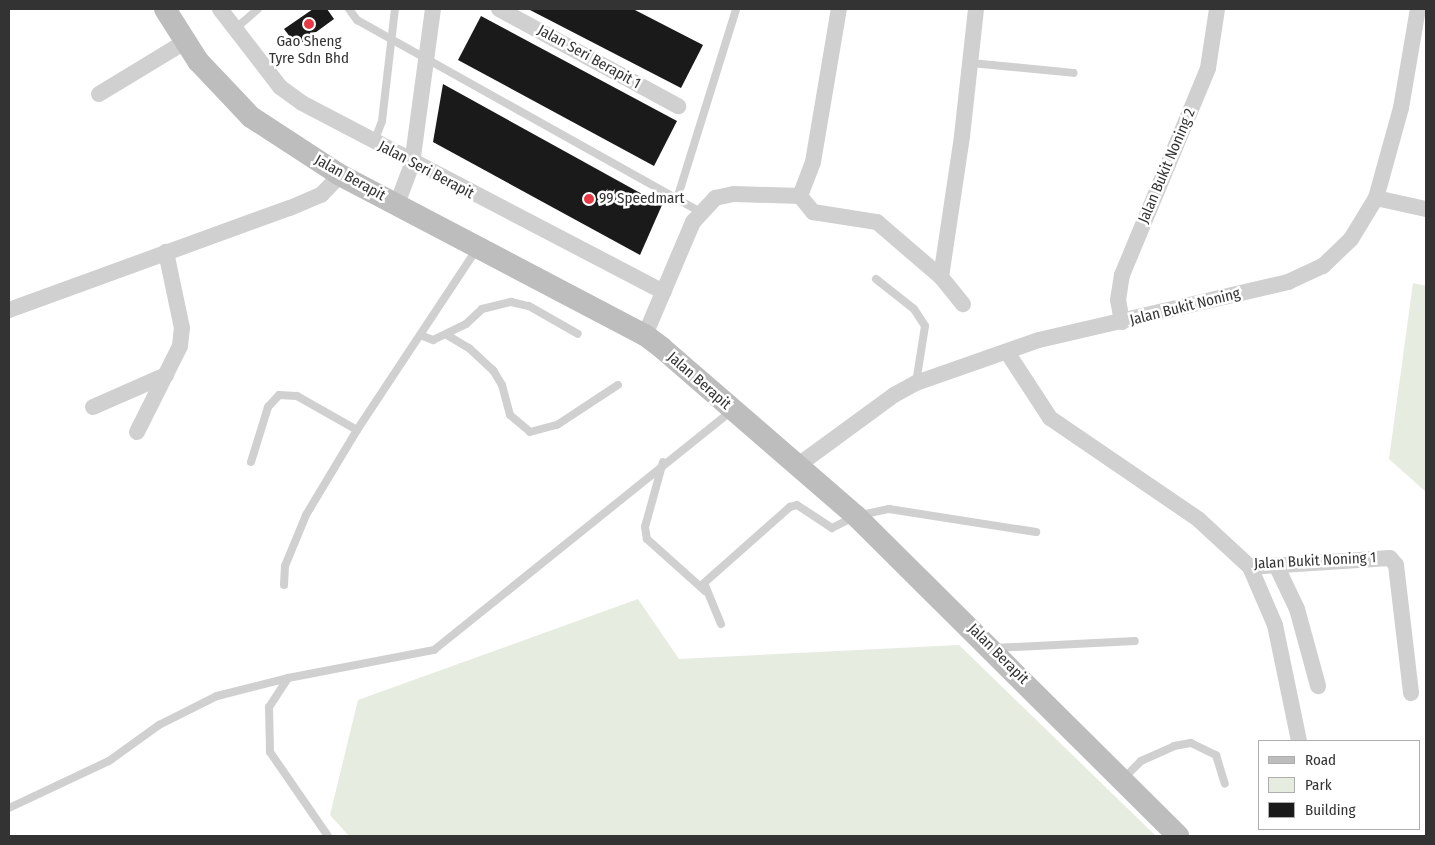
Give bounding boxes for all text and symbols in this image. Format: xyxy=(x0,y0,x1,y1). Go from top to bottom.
marker: Gao Sheng Tyre Sdn Bhd xyxy=(303,18,315,30)
street label: Jalan Seri Berapit 1 xyxy=(534,21,644,93)
place label: Gao Sheng Tyre Sdn Bhd xyxy=(269,32,349,67)
street label: Jalan Bukit Noning 2 xyxy=(1135,106,1199,226)
street label: Jalan Seri Berapit xyxy=(375,137,477,203)
street label: Jalan Berapit xyxy=(311,151,389,205)
place label: 99 Speedmart xyxy=(599,190,684,208)
marker: 99 Speedmart xyxy=(583,193,595,205)
street label: Jalan Bukit Noning xyxy=(1128,285,1242,329)
street label: Jalan Berapit xyxy=(664,349,734,413)
street label: Jalan Bukit Noning 1 xyxy=(1254,549,1376,573)
street label: Jalan Berapit xyxy=(964,620,1032,688)
legend xyxy=(1258,740,1420,830)
text: Road xyxy=(1305,751,1336,769)
text: Park xyxy=(1305,776,1332,794)
text: Building xyxy=(1305,801,1356,819)

